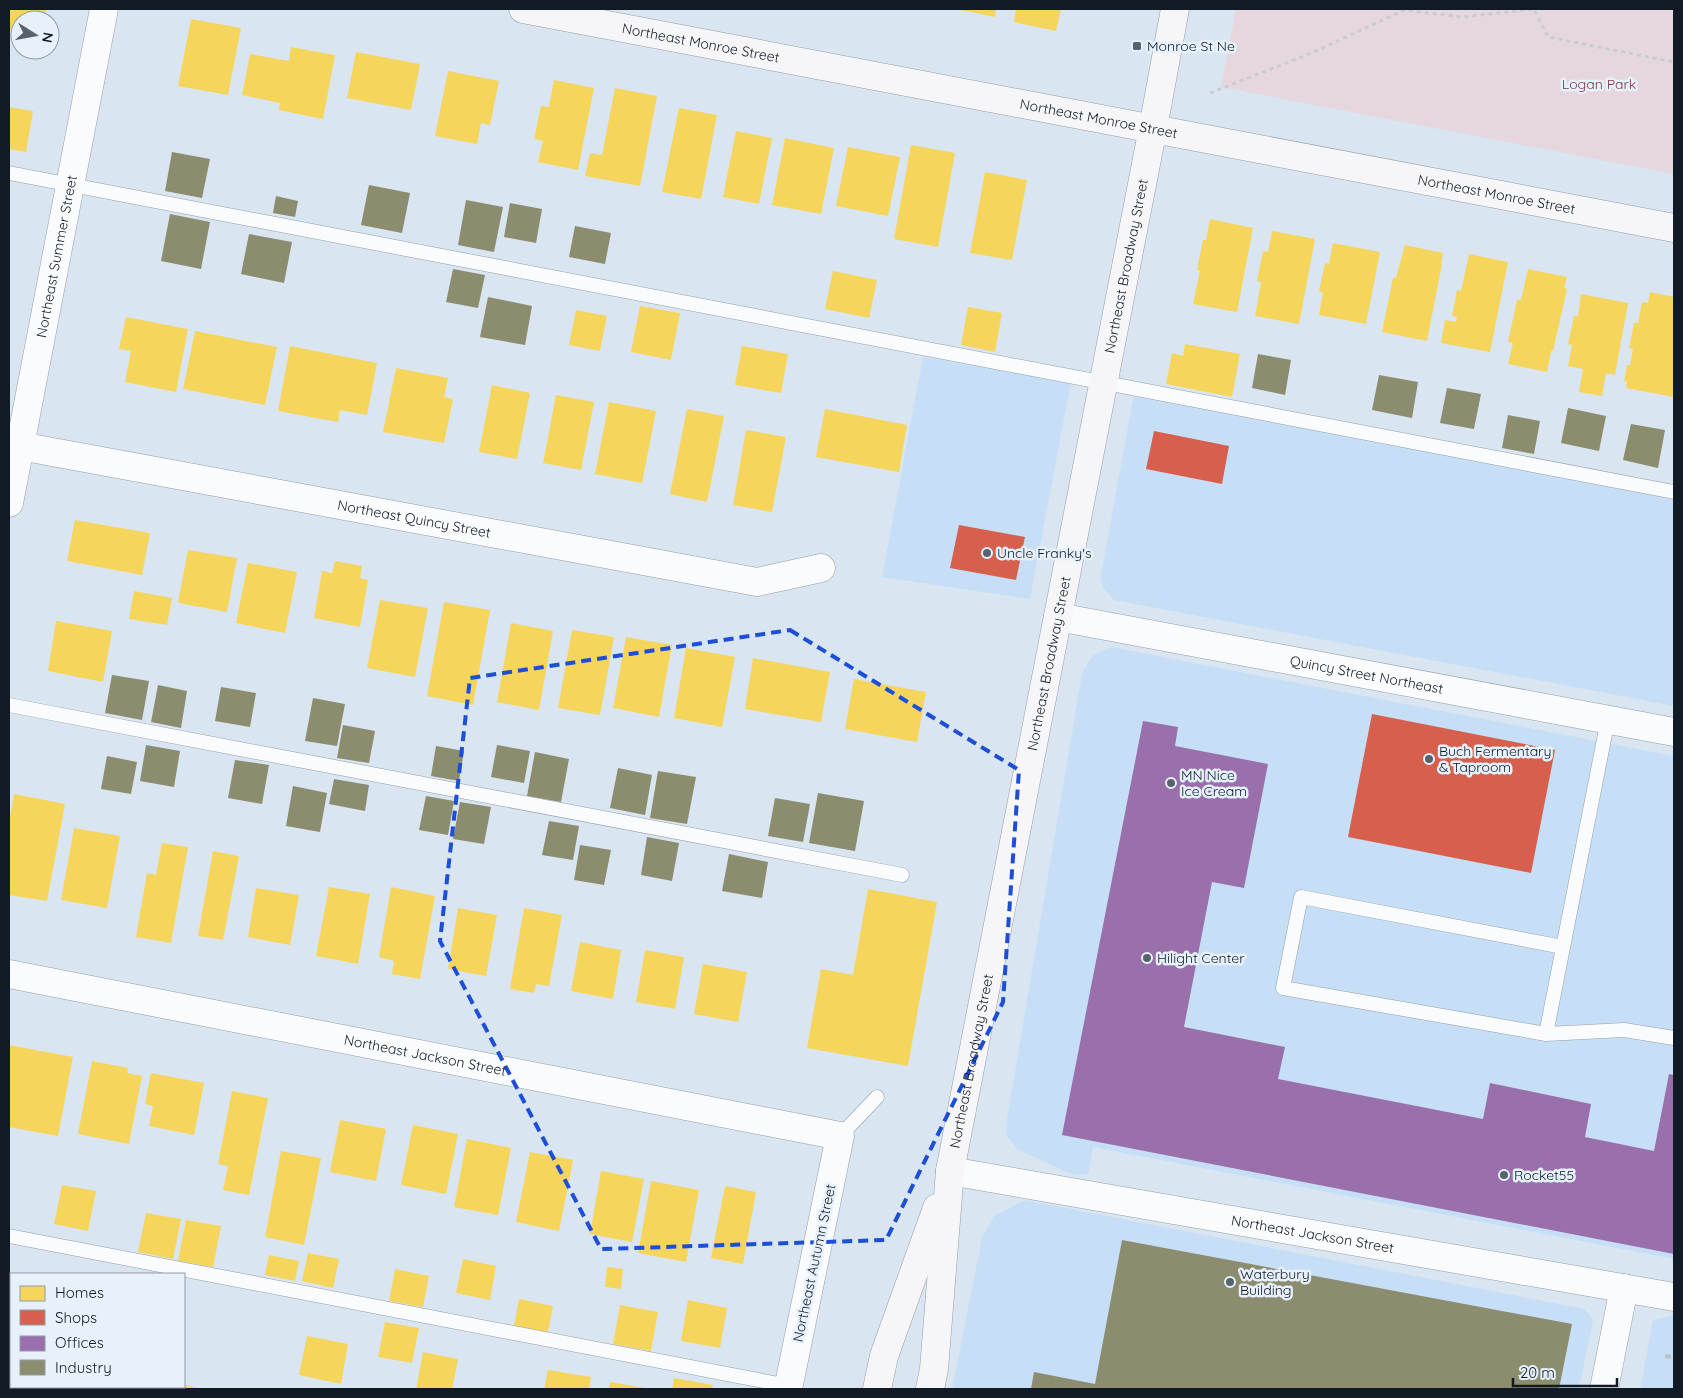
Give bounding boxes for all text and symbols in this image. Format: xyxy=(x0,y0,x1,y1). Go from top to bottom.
north arrow xyxy=(10,10,60,60)
street label: Northeast Monroe Street xyxy=(620,19,781,67)
text: N xyxy=(38,31,58,44)
place label: Monroe St Ne xyxy=(1147,37,1235,55)
marker: Monroe St Ne xyxy=(1131,40,1143,52)
park label: Logan Park xyxy=(1562,75,1636,93)
street label: Northeast Monroe Street xyxy=(1018,95,1179,142)
street label: Northeast Monroe Street xyxy=(1416,170,1577,218)
street label: Northeast Summer Street xyxy=(32,173,81,339)
street label: Northeast Broadway Street xyxy=(1100,177,1152,355)
street label: Northeast Quincy Street xyxy=(336,496,493,542)
place label: Uncle Franky's xyxy=(997,544,1091,562)
marker: Uncle Franky's xyxy=(981,547,993,559)
street label: Northeast Broadway Street xyxy=(1023,575,1075,752)
street label: Quincy Street Northeast xyxy=(1289,651,1445,698)
place label: Buch Fermentary & Taproom xyxy=(1439,742,1551,776)
marker: Buch Fermentary & Taproom xyxy=(1423,753,1435,765)
place label: MN Nice Ice Cream xyxy=(1181,766,1247,800)
marker: MN Nice Ice Cream xyxy=(1165,777,1177,789)
place label: Hilight Center xyxy=(1157,949,1245,967)
marker: Hilight Center xyxy=(1141,952,1153,964)
street label: Northeast Broadway Street xyxy=(946,972,997,1150)
street label: Northeast Jackson Street xyxy=(343,1031,508,1080)
place label: Rocket55 xyxy=(1514,1166,1574,1184)
marker: Rocket55 xyxy=(1498,1169,1510,1181)
street label: Northeast Autumn Street xyxy=(788,1182,840,1344)
street label: Northeast Jackson Street xyxy=(1230,1211,1396,1257)
place label: Waterbury Building xyxy=(1240,1265,1310,1299)
legend xyxy=(10,1273,185,1388)
marker: Waterbury Building xyxy=(1224,1276,1236,1288)
text: Homes xyxy=(55,1283,104,1302)
text: Shops xyxy=(55,1308,97,1327)
text: Offices xyxy=(55,1333,104,1352)
scale bar xyxy=(1513,1356,1617,1388)
text: Industry xyxy=(55,1358,112,1377)
text: 20 m xyxy=(1520,1363,1555,1382)

